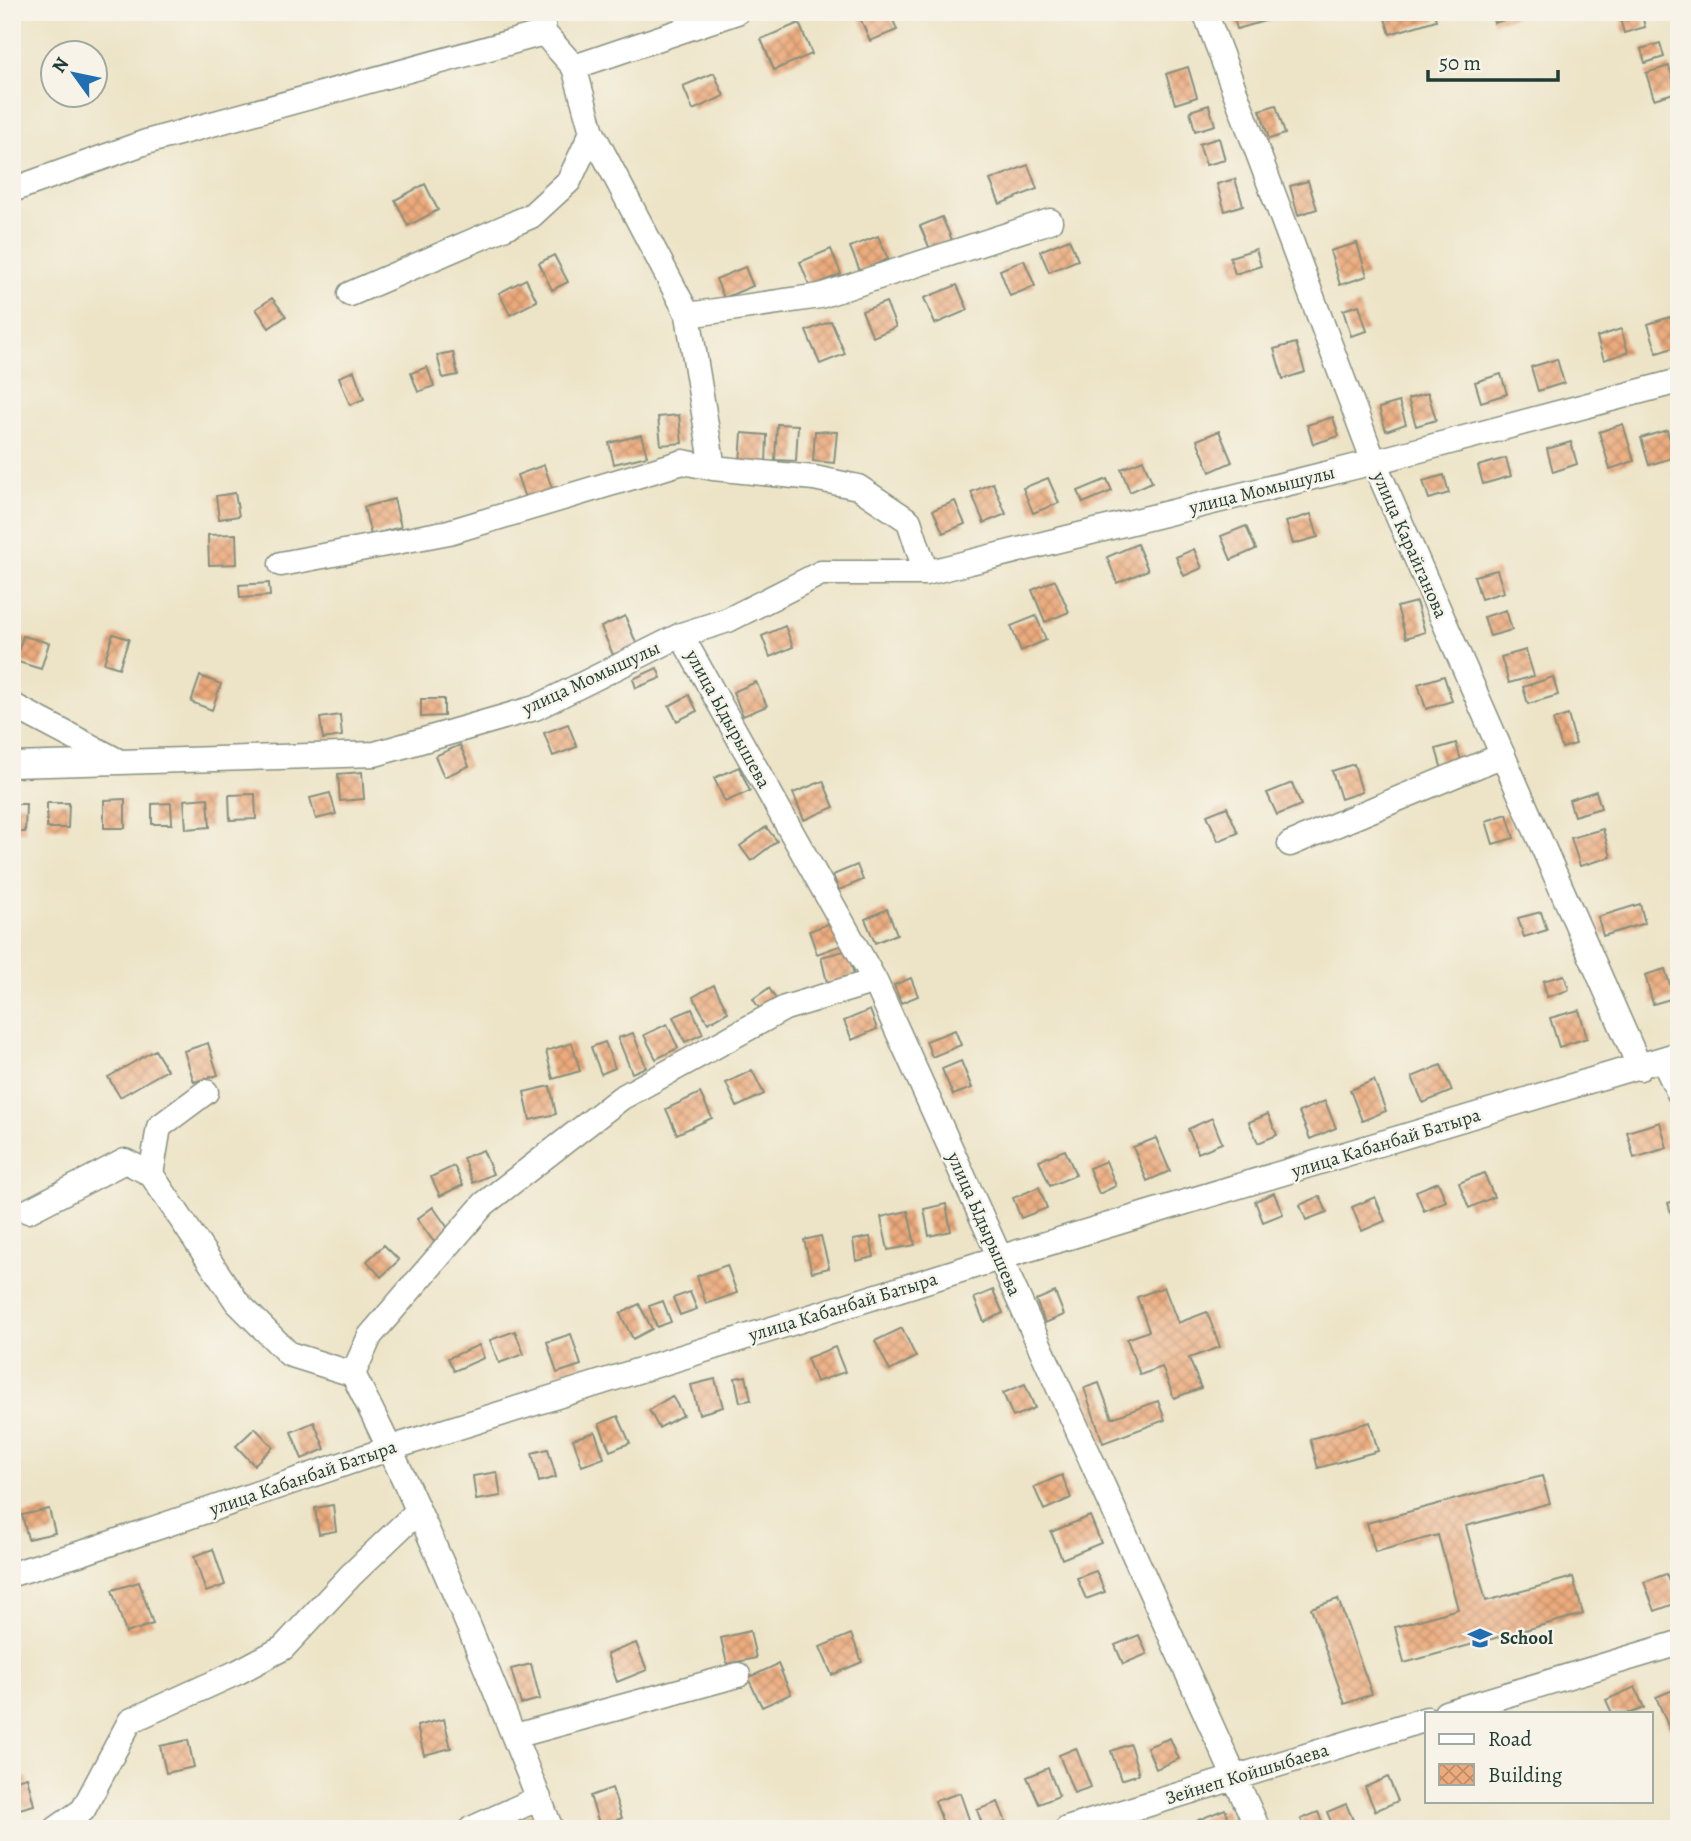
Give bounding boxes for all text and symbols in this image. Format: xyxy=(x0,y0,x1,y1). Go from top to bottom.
north arrow xyxy=(38,38,108,108)
scale bar xyxy=(1428,38,1558,82)
text: 50 m xyxy=(1439,49,1481,77)
text: N xyxy=(46,52,75,78)
street label: улица Момышулы xyxy=(1185,459,1338,521)
street label: улица Карайганова xyxy=(1366,467,1454,623)
street label: улица Момышулы xyxy=(517,635,664,722)
street label: улица Ыдырышева xyxy=(679,644,777,793)
street label: улица Кабанбай Батыра xyxy=(1287,1102,1484,1184)
street label: улица Ыдырышева xyxy=(940,1147,1027,1300)
street label: улица Кабанбай Батыра xyxy=(744,1266,941,1348)
street label: улица Кабанбай Батыра xyxy=(205,1434,400,1523)
school or university icon: School xyxy=(1466,1624,1494,1652)
place label: School xyxy=(1500,1625,1553,1651)
legend xyxy=(1425,1712,1652,1802)
text: Road xyxy=(1488,1725,1532,1753)
street label: Зейнеп Койшыбаева xyxy=(1162,1737,1332,1811)
text: Building xyxy=(1488,1761,1563,1789)

